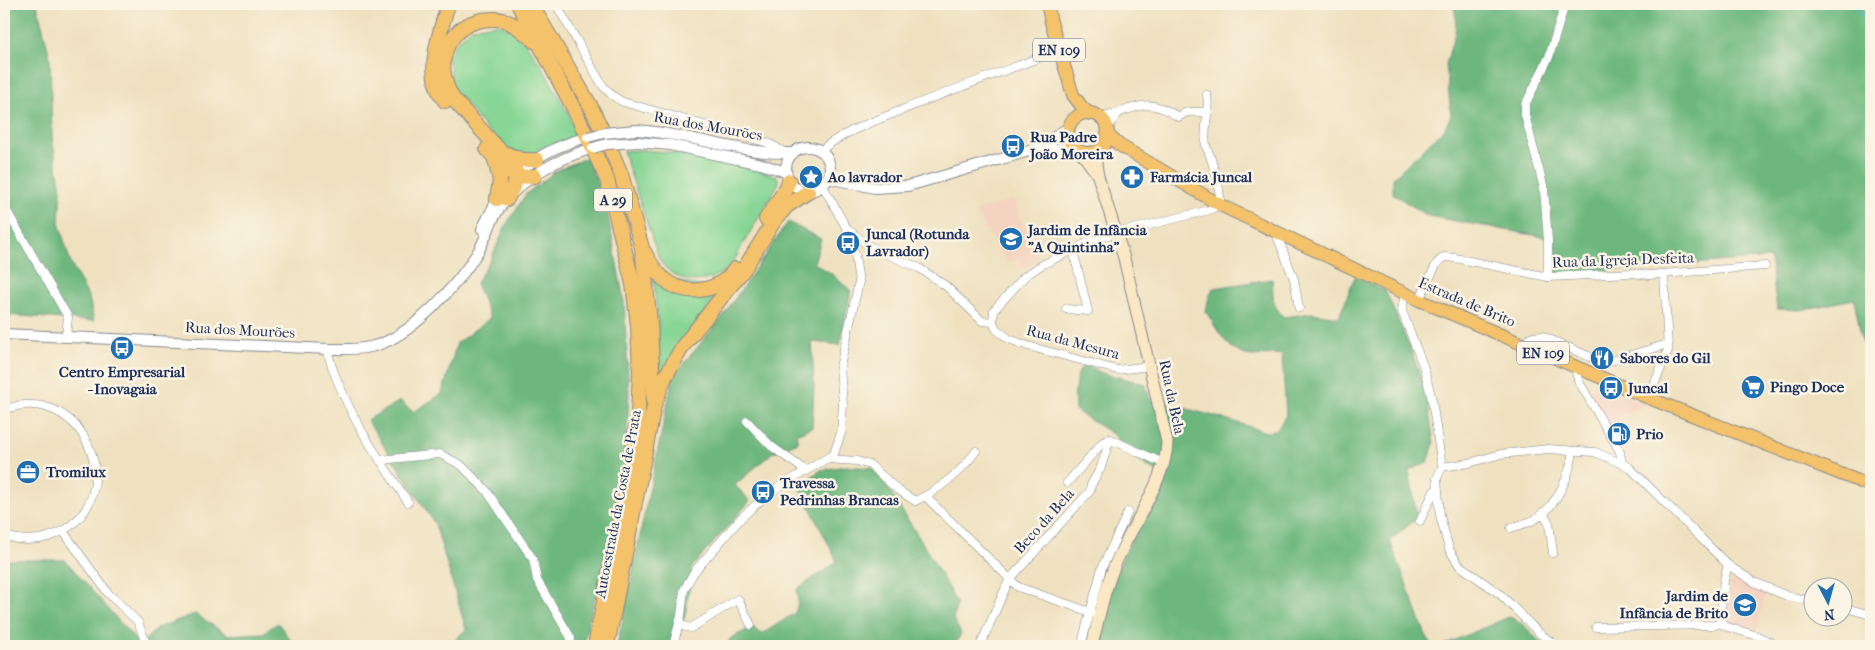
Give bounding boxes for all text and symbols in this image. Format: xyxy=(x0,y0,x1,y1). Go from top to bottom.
road number: EN 109 xyxy=(1033,38,1085,62)
street label: Rua dos Mourões xyxy=(652,108,764,145)
place label: Rua Padre João Moreira xyxy=(1028,128,1114,163)
bus stop icon: Rua Padre João Moreira xyxy=(1000,133,1026,159)
place icon: Ao lavrador xyxy=(798,164,824,190)
pharmacy icon: Farmácia Juncal xyxy=(1119,164,1145,190)
place label: Ao lavrador xyxy=(827,168,903,186)
place label: Farmácia Juncal xyxy=(1149,168,1253,186)
road number: A 29 xyxy=(594,188,632,212)
place label: Jardim de Infância "A Quintinha" xyxy=(1026,221,1148,256)
place label: Juncal (Rotunda Lavrador) xyxy=(864,225,970,260)
school or university icon: Jardim de Infância "A Quintinha" xyxy=(998,226,1024,252)
bus stop icon: Juncal (Rotunda Lavrador) xyxy=(835,230,861,256)
street label: Rua da Igreja Desfeita xyxy=(1552,248,1696,271)
street label: Estrada de Brito xyxy=(1416,273,1519,331)
street label: Rua dos Mourões xyxy=(185,318,296,342)
street label: Rua da Mesura xyxy=(1024,321,1123,363)
bus stop icon: Centro Empresarial - Inovagaia xyxy=(109,335,135,361)
road number: EN 109 xyxy=(1517,342,1569,364)
restaurant icon: Sabores do Gil xyxy=(1589,345,1615,371)
place label: Sabores do Gil xyxy=(1620,349,1712,367)
street label: Rua da Bela xyxy=(1155,358,1189,437)
place label: Centro Empresarial - Inovagaia xyxy=(59,363,186,398)
supermarket icon: Pingo Doce xyxy=(1740,374,1766,400)
bus stop icon: Juncal xyxy=(1598,375,1624,401)
place label: Pingo Doce xyxy=(1770,378,1845,396)
place label: Juncal xyxy=(1626,379,1669,397)
street label: Autoestrada da Costa de Prata xyxy=(591,407,645,601)
fuel station icon: Prio xyxy=(1606,421,1632,447)
place label: Prio xyxy=(1636,425,1664,443)
office icon: Tromilux xyxy=(15,459,41,485)
place label: Tromilux xyxy=(45,463,106,481)
place label: Travessa Pedrinhas Brancas xyxy=(779,474,899,509)
bus stop icon: Travessa Pedrinhas Brancas xyxy=(750,479,776,505)
street label: Beco da Bela xyxy=(1010,484,1079,557)
north arrow xyxy=(1802,578,1852,628)
place label: Jardim de Infância de Brito xyxy=(1619,587,1729,622)
school or university icon: Jardim de Infância de Brito xyxy=(1732,592,1758,618)
text: N xyxy=(1823,605,1835,623)

